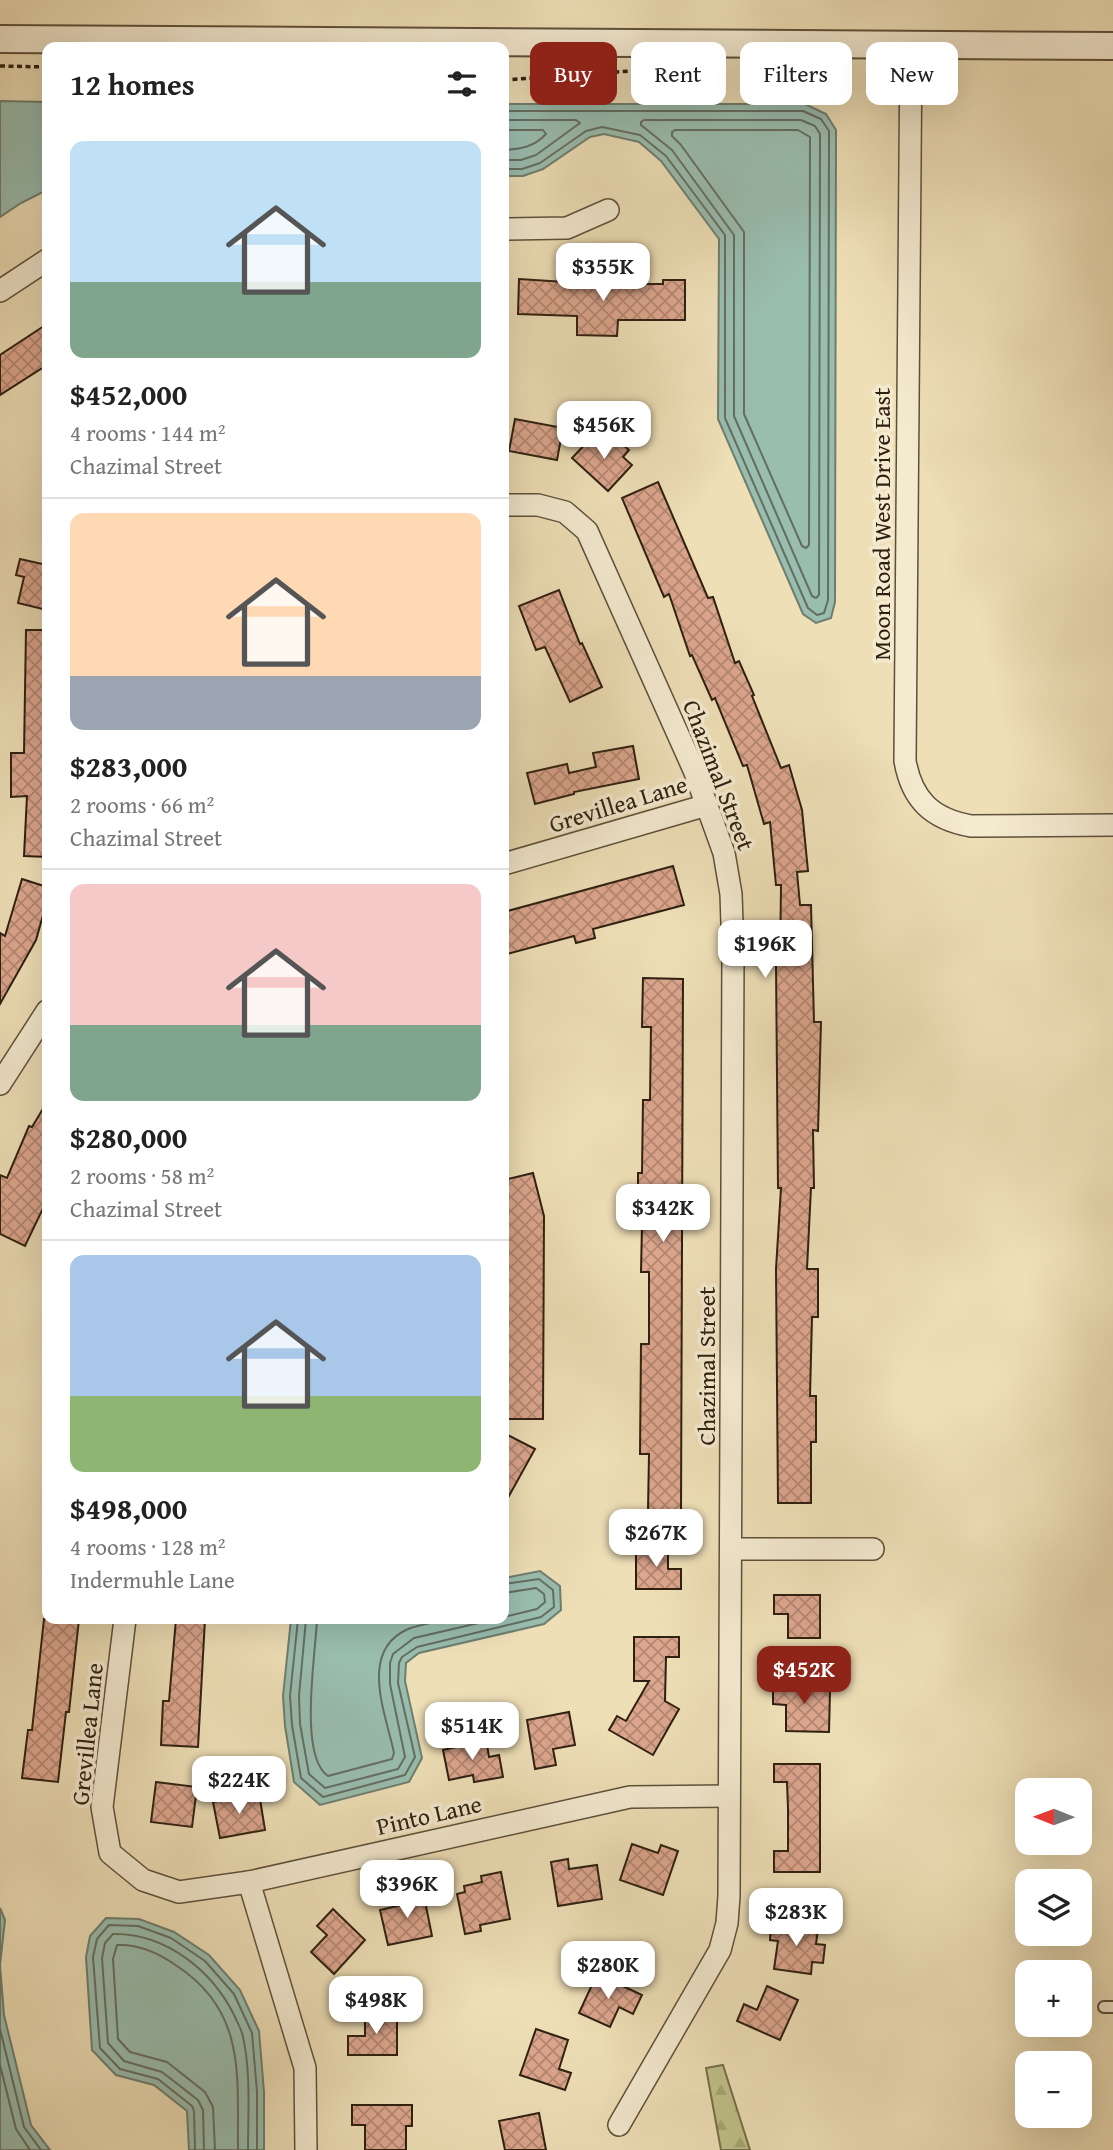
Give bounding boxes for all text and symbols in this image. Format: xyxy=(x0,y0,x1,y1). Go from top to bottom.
chip: Buy xyxy=(530,42,617,105)
chip: Rent xyxy=(631,42,726,105)
chip: Filters xyxy=(740,42,852,105)
chip: New xyxy=(866,42,958,105)
text: 12 homes xyxy=(70,62,195,106)
icon: filters xyxy=(443,65,481,103)
icon: home xyxy=(213,187,339,313)
pin: $355K xyxy=(554,244,652,303)
text: $355K xyxy=(572,249,634,282)
text: $452,000 xyxy=(70,372,187,416)
street label: Moon Road West Drive East xyxy=(864,387,899,661)
pin: $456K xyxy=(555,402,653,461)
text: $456K xyxy=(573,407,635,440)
text: 4 rooms · 144 m² xyxy=(70,416,225,449)
text: Chazimal Street xyxy=(70,449,222,482)
icon: home xyxy=(213,559,339,685)
street label: Chazimal Street xyxy=(674,695,764,856)
text: $283,000 xyxy=(70,744,187,788)
street label: Grevillea Lane xyxy=(545,766,691,842)
text: 2 rooms · 66 m² xyxy=(70,788,214,821)
text: Chazimal Street xyxy=(70,821,222,854)
pin: $196K xyxy=(716,920,814,980)
text: $196K xyxy=(734,926,796,959)
icon: home xyxy=(213,930,339,1056)
text: $280,000 xyxy=(70,1115,187,1159)
text: 2 rooms · 58 m² xyxy=(70,1159,214,1192)
pin: $342K xyxy=(614,1184,712,1244)
text: $342K xyxy=(632,1190,694,1223)
text: Chazimal Street xyxy=(70,1192,222,1225)
street label: Chazimal Street xyxy=(689,1286,724,1445)
icon: home xyxy=(213,1301,339,1427)
text: $498,000 xyxy=(70,1486,187,1530)
pin: $267K xyxy=(607,1510,705,1569)
text: $267K xyxy=(625,1515,687,1548)
text: 4 rooms · 128 m² xyxy=(70,1530,225,1563)
text: Indermuhle Lane xyxy=(70,1563,235,1596)
pin: $452K xyxy=(755,1646,853,1706)
text: $452K xyxy=(773,1652,835,1685)
street label: Grevillea Lane xyxy=(62,1661,112,1807)
pin: $514K xyxy=(423,1702,521,1762)
text: $514K xyxy=(441,1708,503,1741)
pin: $224K xyxy=(190,1756,288,1816)
text: $224K xyxy=(208,1762,270,1795)
north arrow xyxy=(1015,1778,1092,1855)
map controls xyxy=(1015,1778,1092,2128)
street label: Pinto Lane xyxy=(373,1786,485,1844)
pin: $396K xyxy=(358,1860,456,1920)
text: $396K xyxy=(376,1866,438,1899)
button: layers xyxy=(1015,1869,1092,1946)
pin: $283K xyxy=(747,1888,845,1948)
text: $283K xyxy=(765,1894,827,1927)
pin: $280K xyxy=(559,1941,657,2001)
text: $280K xyxy=(577,1947,639,1980)
button: + xyxy=(1015,1960,1092,2037)
pin: $498K xyxy=(327,1976,425,2036)
text: $498K xyxy=(345,1982,407,2015)
button: − xyxy=(1015,2051,1092,2128)

